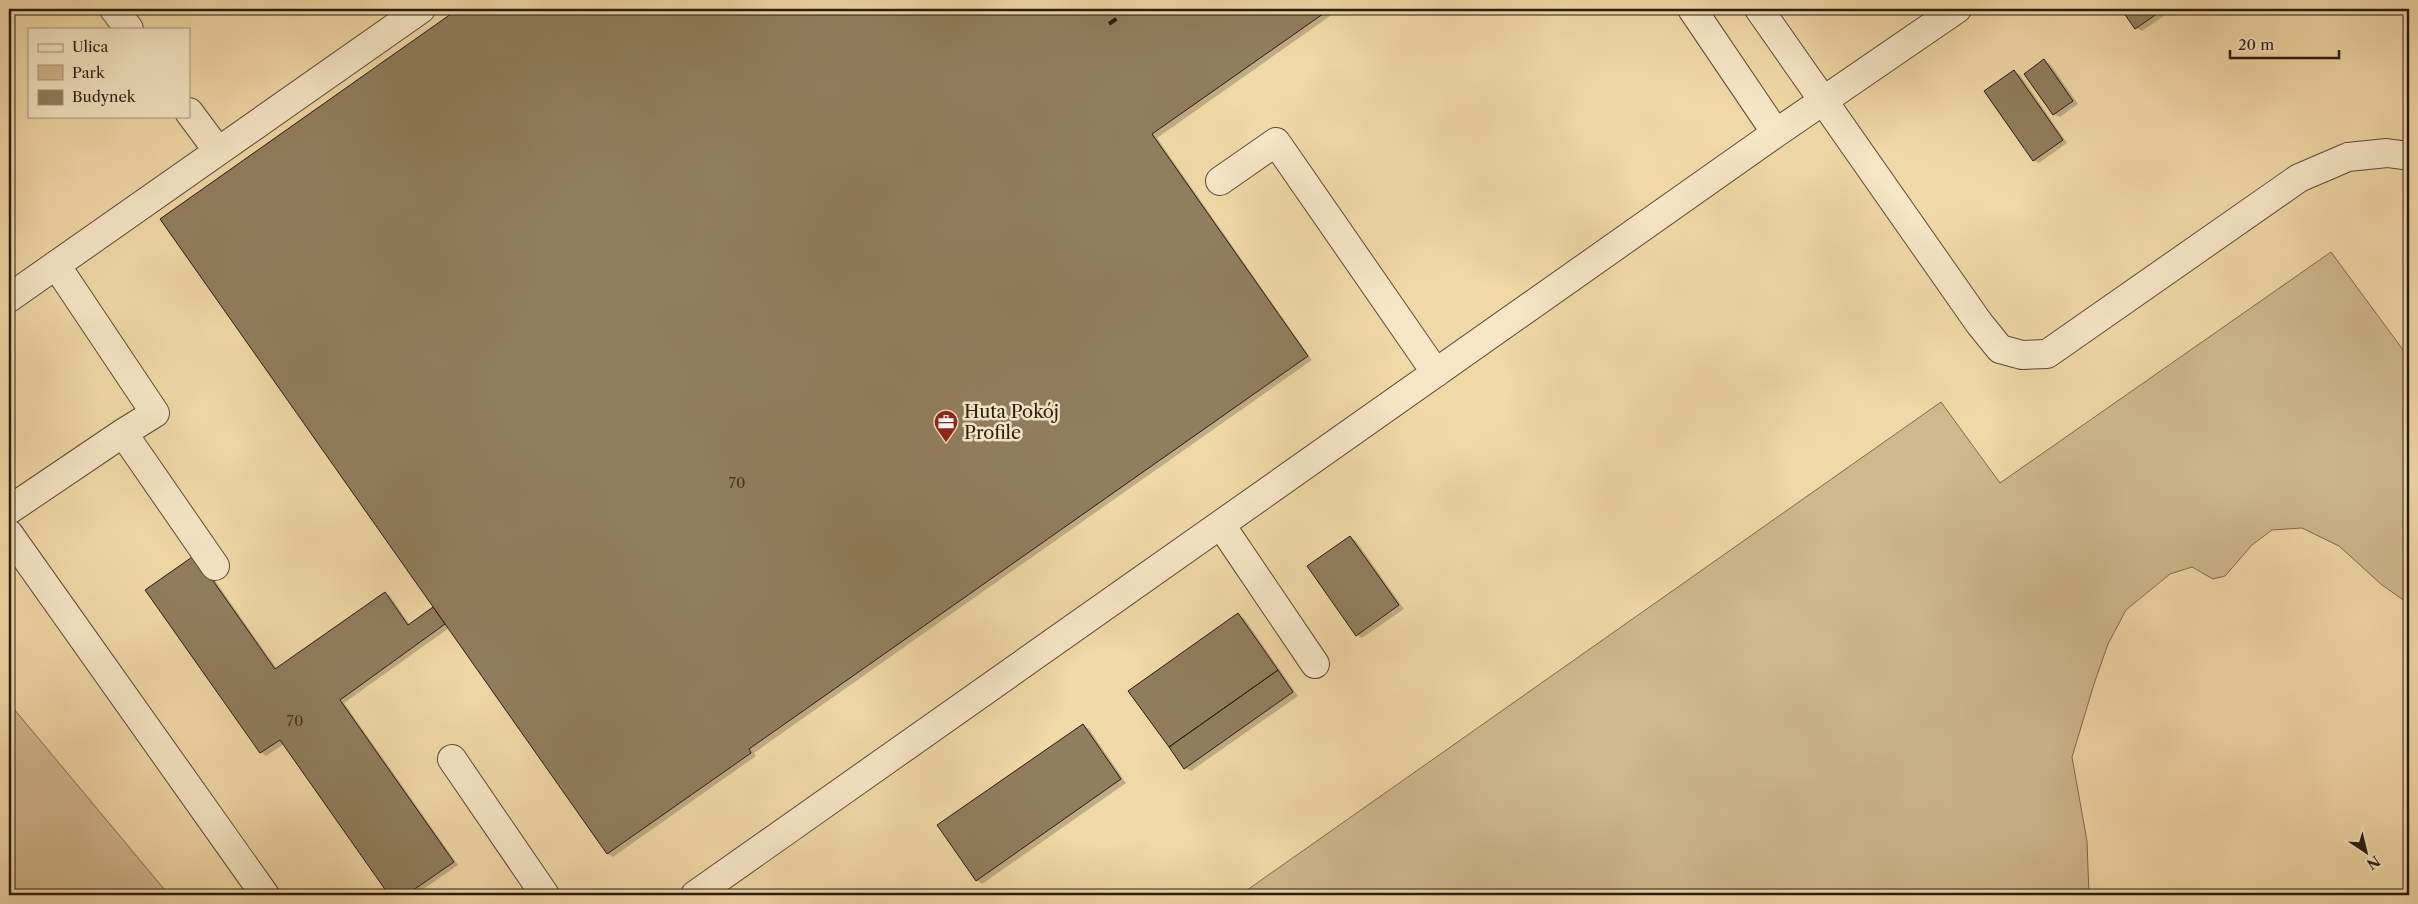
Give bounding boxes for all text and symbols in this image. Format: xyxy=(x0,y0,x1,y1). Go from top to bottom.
legend xyxy=(28,28,190,118)
scale bar xyxy=(2230,28,2339,60)
text: 20 m xyxy=(2238,35,2274,54)
text: Ulica xyxy=(72,37,108,56)
text: Park xyxy=(72,63,106,82)
text: Budynek xyxy=(72,87,137,106)
place label: Huta Pokój Profile xyxy=(964,401,1059,444)
office icon: Huta Pokój Profile xyxy=(933,409,959,443)
house number: 70 xyxy=(729,473,745,492)
house number: 70 xyxy=(287,711,303,730)
north arrow xyxy=(2340,826,2390,876)
text: N xyxy=(2363,852,2384,874)

